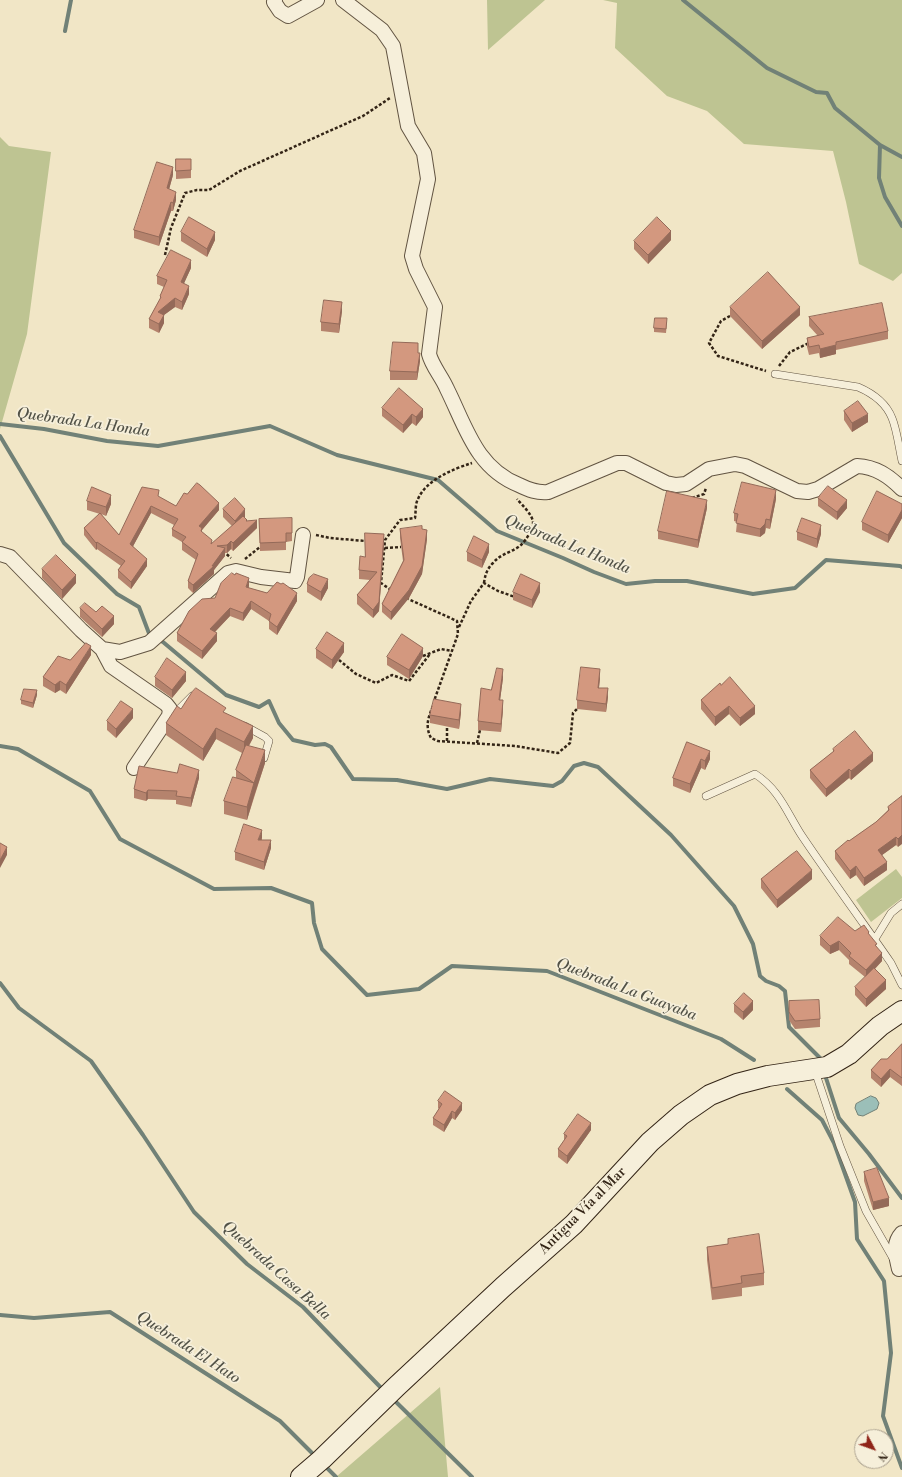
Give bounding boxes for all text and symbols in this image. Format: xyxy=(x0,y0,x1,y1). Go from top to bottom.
water label: Quebrada La Honda xyxy=(15,405,151,441)
water label: Quebrada La Honda xyxy=(501,512,633,578)
water label: Quebrada La Guayaba xyxy=(553,955,699,1025)
street label: Antigua Vía al Mar xyxy=(536,1164,630,1258)
water label: Quebrada Casa Bella xyxy=(218,1218,334,1324)
water label: Quebrada El Hato xyxy=(133,1308,243,1388)
north arrow xyxy=(854,1429,894,1469)
text: N xyxy=(874,1448,890,1464)

